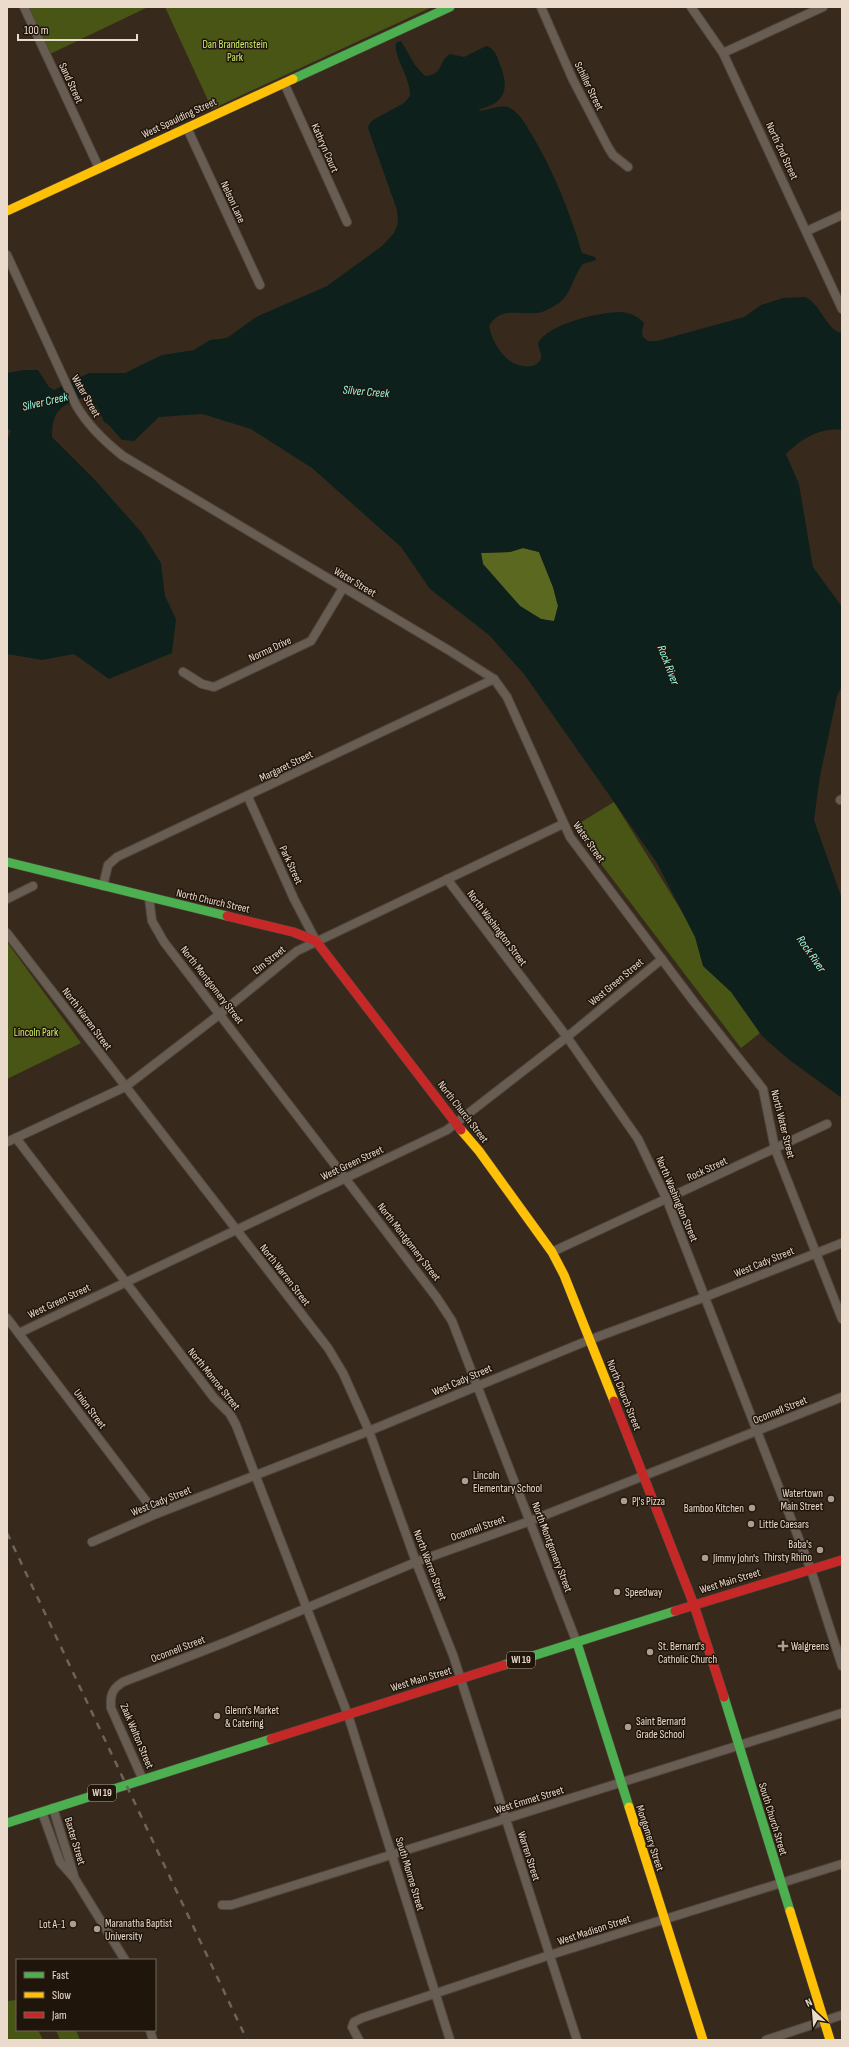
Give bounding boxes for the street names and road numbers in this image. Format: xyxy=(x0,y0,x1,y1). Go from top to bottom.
street label: Schiller Street xyxy=(572,60,607,113)
street label: Sand Street xyxy=(56,61,86,106)
street label: West Spaulding Street xyxy=(139,95,219,141)
street label: North 2nd Street xyxy=(763,120,801,182)
street label: Kathryn Court xyxy=(308,122,342,175)
street label: Nelson Lane xyxy=(218,179,248,225)
street label: Water Street xyxy=(69,372,104,420)
street label: Water Street xyxy=(332,564,379,600)
street label: Norma Drive xyxy=(247,633,293,665)
street label: Margaret Street xyxy=(257,747,315,785)
street label: Water Street xyxy=(570,819,608,865)
street label: Park Street xyxy=(276,844,306,887)
street label: North Church Street xyxy=(175,886,252,916)
street label: North Washington Street xyxy=(464,887,530,969)
street label: Elm Street xyxy=(250,942,289,977)
street label: North Montgomery Street xyxy=(178,943,247,1027)
street label: West Green Street xyxy=(586,955,647,1009)
street label: North Warren Street xyxy=(59,985,115,1053)
street label: North Church Street xyxy=(435,1078,492,1146)
street label: North Water Street xyxy=(768,1088,798,1160)
street label: West Green Street xyxy=(319,1143,386,1183)
street label: North Washington Street xyxy=(653,1154,701,1244)
street label: Rock Street xyxy=(685,1154,730,1184)
street label: North Montgomery Street xyxy=(375,1200,444,1284)
street label: North Warren Street xyxy=(257,1242,313,1309)
street label: West Cady Street xyxy=(732,1244,797,1280)
street label: West Green Street xyxy=(26,1281,93,1321)
street label: North Monroe Street xyxy=(185,1345,243,1413)
street label: North Church Street xyxy=(604,1358,644,1433)
street label: West Cady Street xyxy=(430,1361,494,1398)
street label: Union Street xyxy=(71,1387,110,1432)
street label: Oconnell Street xyxy=(751,1393,810,1427)
street label: West Cady Street xyxy=(129,1483,194,1519)
street label: North Montgomery Street xyxy=(529,1500,575,1594)
street label: Oconnell Street xyxy=(449,1512,508,1544)
street label: North Warren Street xyxy=(411,1528,450,1603)
street label: West Main Street xyxy=(698,1565,763,1596)
street label: Oconnell Street xyxy=(149,1632,208,1665)
road number: WI 19 xyxy=(507,1652,535,1668)
street label: West Main Street xyxy=(389,1663,454,1694)
street label: Zaak Walton Street xyxy=(117,1701,157,1771)
street label: South Church Street xyxy=(756,1781,790,1858)
street label: West Emmet Street xyxy=(493,1783,566,1817)
road number: WI 19 xyxy=(88,1785,116,1801)
street label: Mongomery Street xyxy=(633,1803,667,1873)
street label: Baxter Street xyxy=(62,1816,89,1867)
street label: Warren Street xyxy=(515,1830,543,1883)
street label: South Monroe Street xyxy=(393,1836,428,1913)
street label: West Madison Street xyxy=(556,1912,633,1948)

